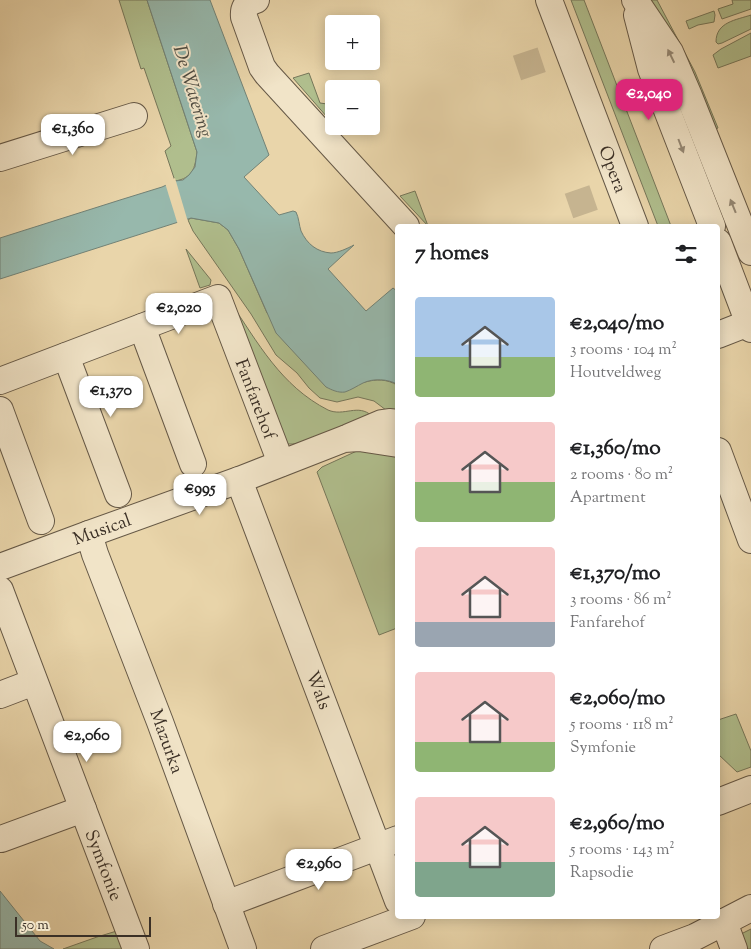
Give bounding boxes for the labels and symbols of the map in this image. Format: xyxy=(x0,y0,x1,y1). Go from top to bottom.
water label: De Watering xyxy=(165,42,218,141)
one-way arrow xyxy=(667,49,675,63)
pin: €2,040 xyxy=(608,78,690,121)
pin: €1,360 xyxy=(32,114,114,156)
one-way arrow xyxy=(677,139,685,154)
street label: Opera xyxy=(590,142,632,197)
one-way arrow xyxy=(729,198,737,213)
pin: €2,020 xyxy=(138,292,220,335)
street label: Fanfarehof xyxy=(227,356,282,444)
pin: €1,370 xyxy=(70,376,152,418)
pin: €995 xyxy=(170,474,230,516)
street label: Musical xyxy=(70,508,135,553)
street label: Wals xyxy=(298,668,336,714)
street label: Mazurka xyxy=(141,706,189,778)
pin: €2,060 xyxy=(46,720,128,763)
street label: Symfonie xyxy=(77,826,128,905)
pin: €2,960 xyxy=(278,848,360,891)
scale bar xyxy=(15,914,151,937)

